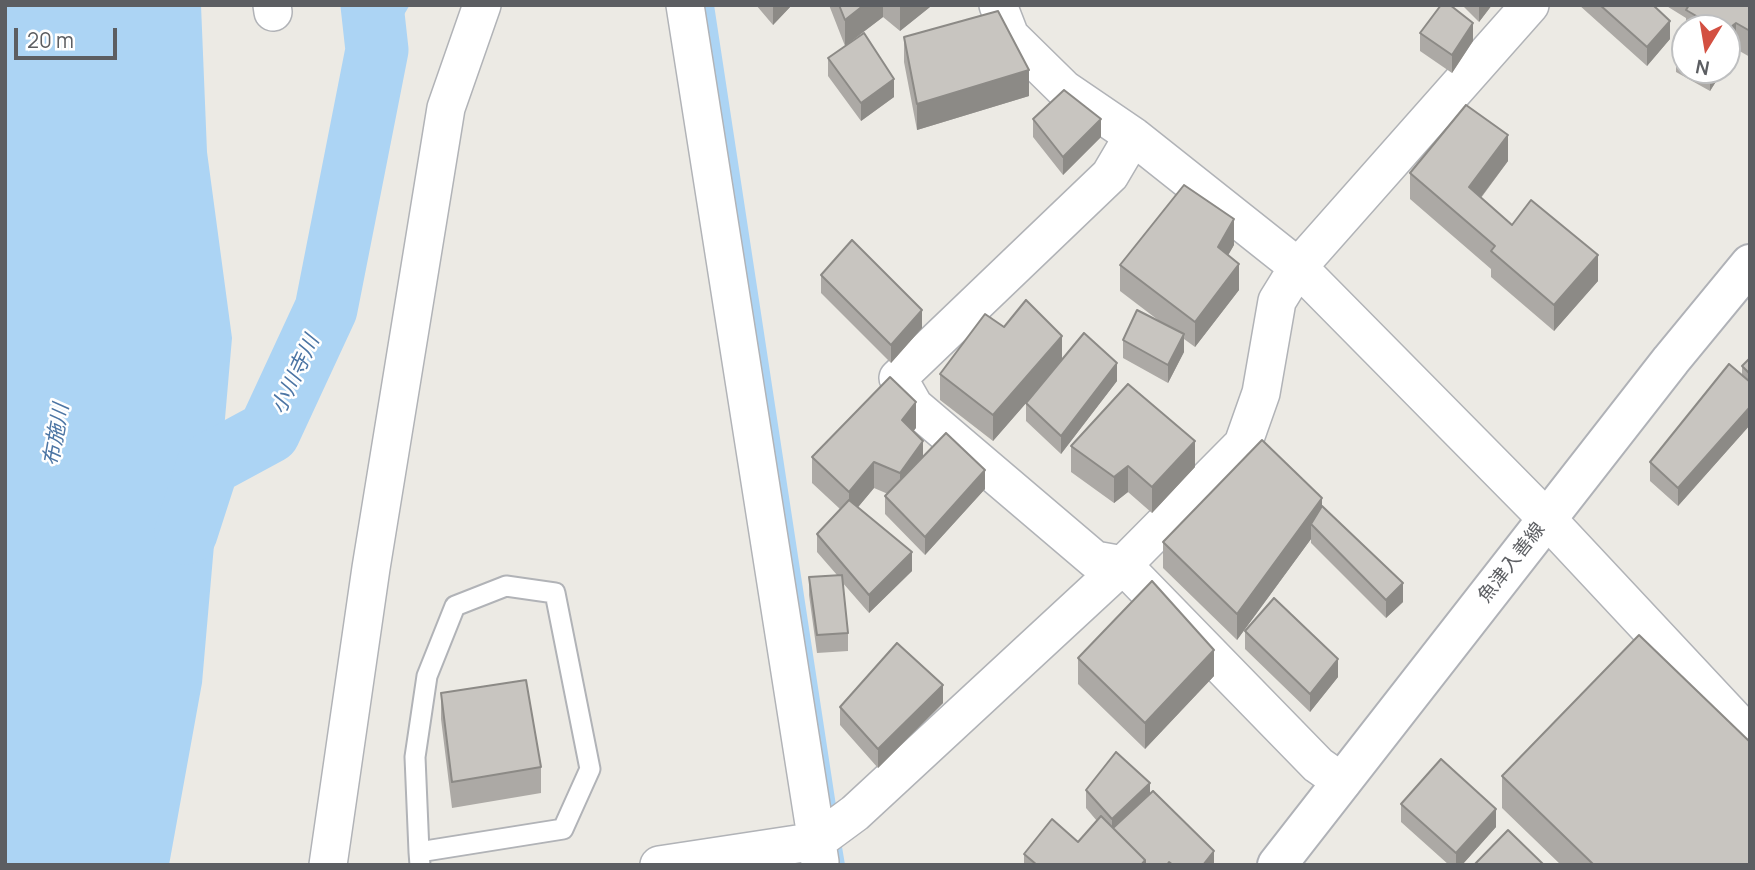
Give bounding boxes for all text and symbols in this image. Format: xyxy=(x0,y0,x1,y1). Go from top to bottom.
scale bar xyxy=(18,14,121,58)
north arrow xyxy=(1671,14,1741,84)
text: 20 m xyxy=(27,26,74,54)
text: N xyxy=(1693,54,1712,82)
water label: 小川寺川 xyxy=(267,332,325,418)
water label: 布施川 xyxy=(39,402,75,468)
street label: 魚津入善線 xyxy=(1474,519,1550,607)

